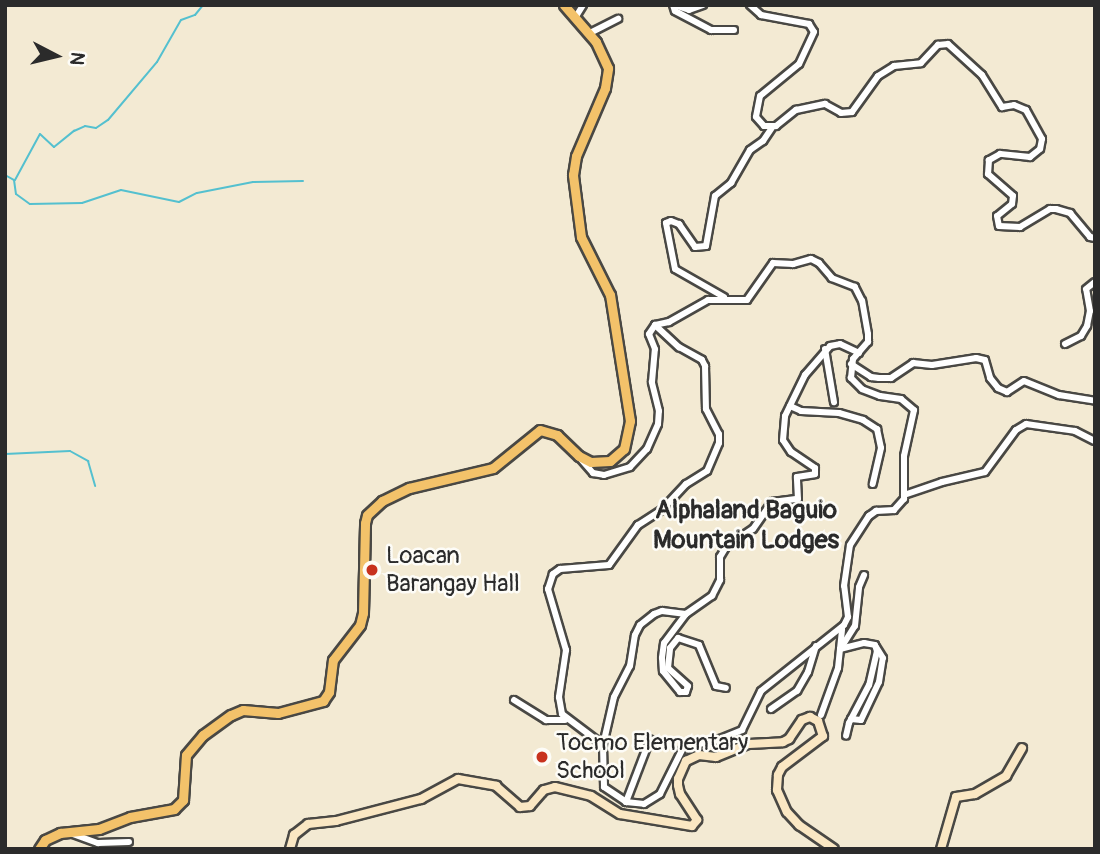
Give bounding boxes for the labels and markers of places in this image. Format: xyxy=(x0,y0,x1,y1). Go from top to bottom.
place label: Loacan Barangay Hall xyxy=(386,542,520,598)
marker: Loacan Barangay Hall xyxy=(364,562,380,578)
place label: Tocmo Elementary School xyxy=(556,729,748,785)
marker: Tocmo Elementary School xyxy=(534,749,550,765)

